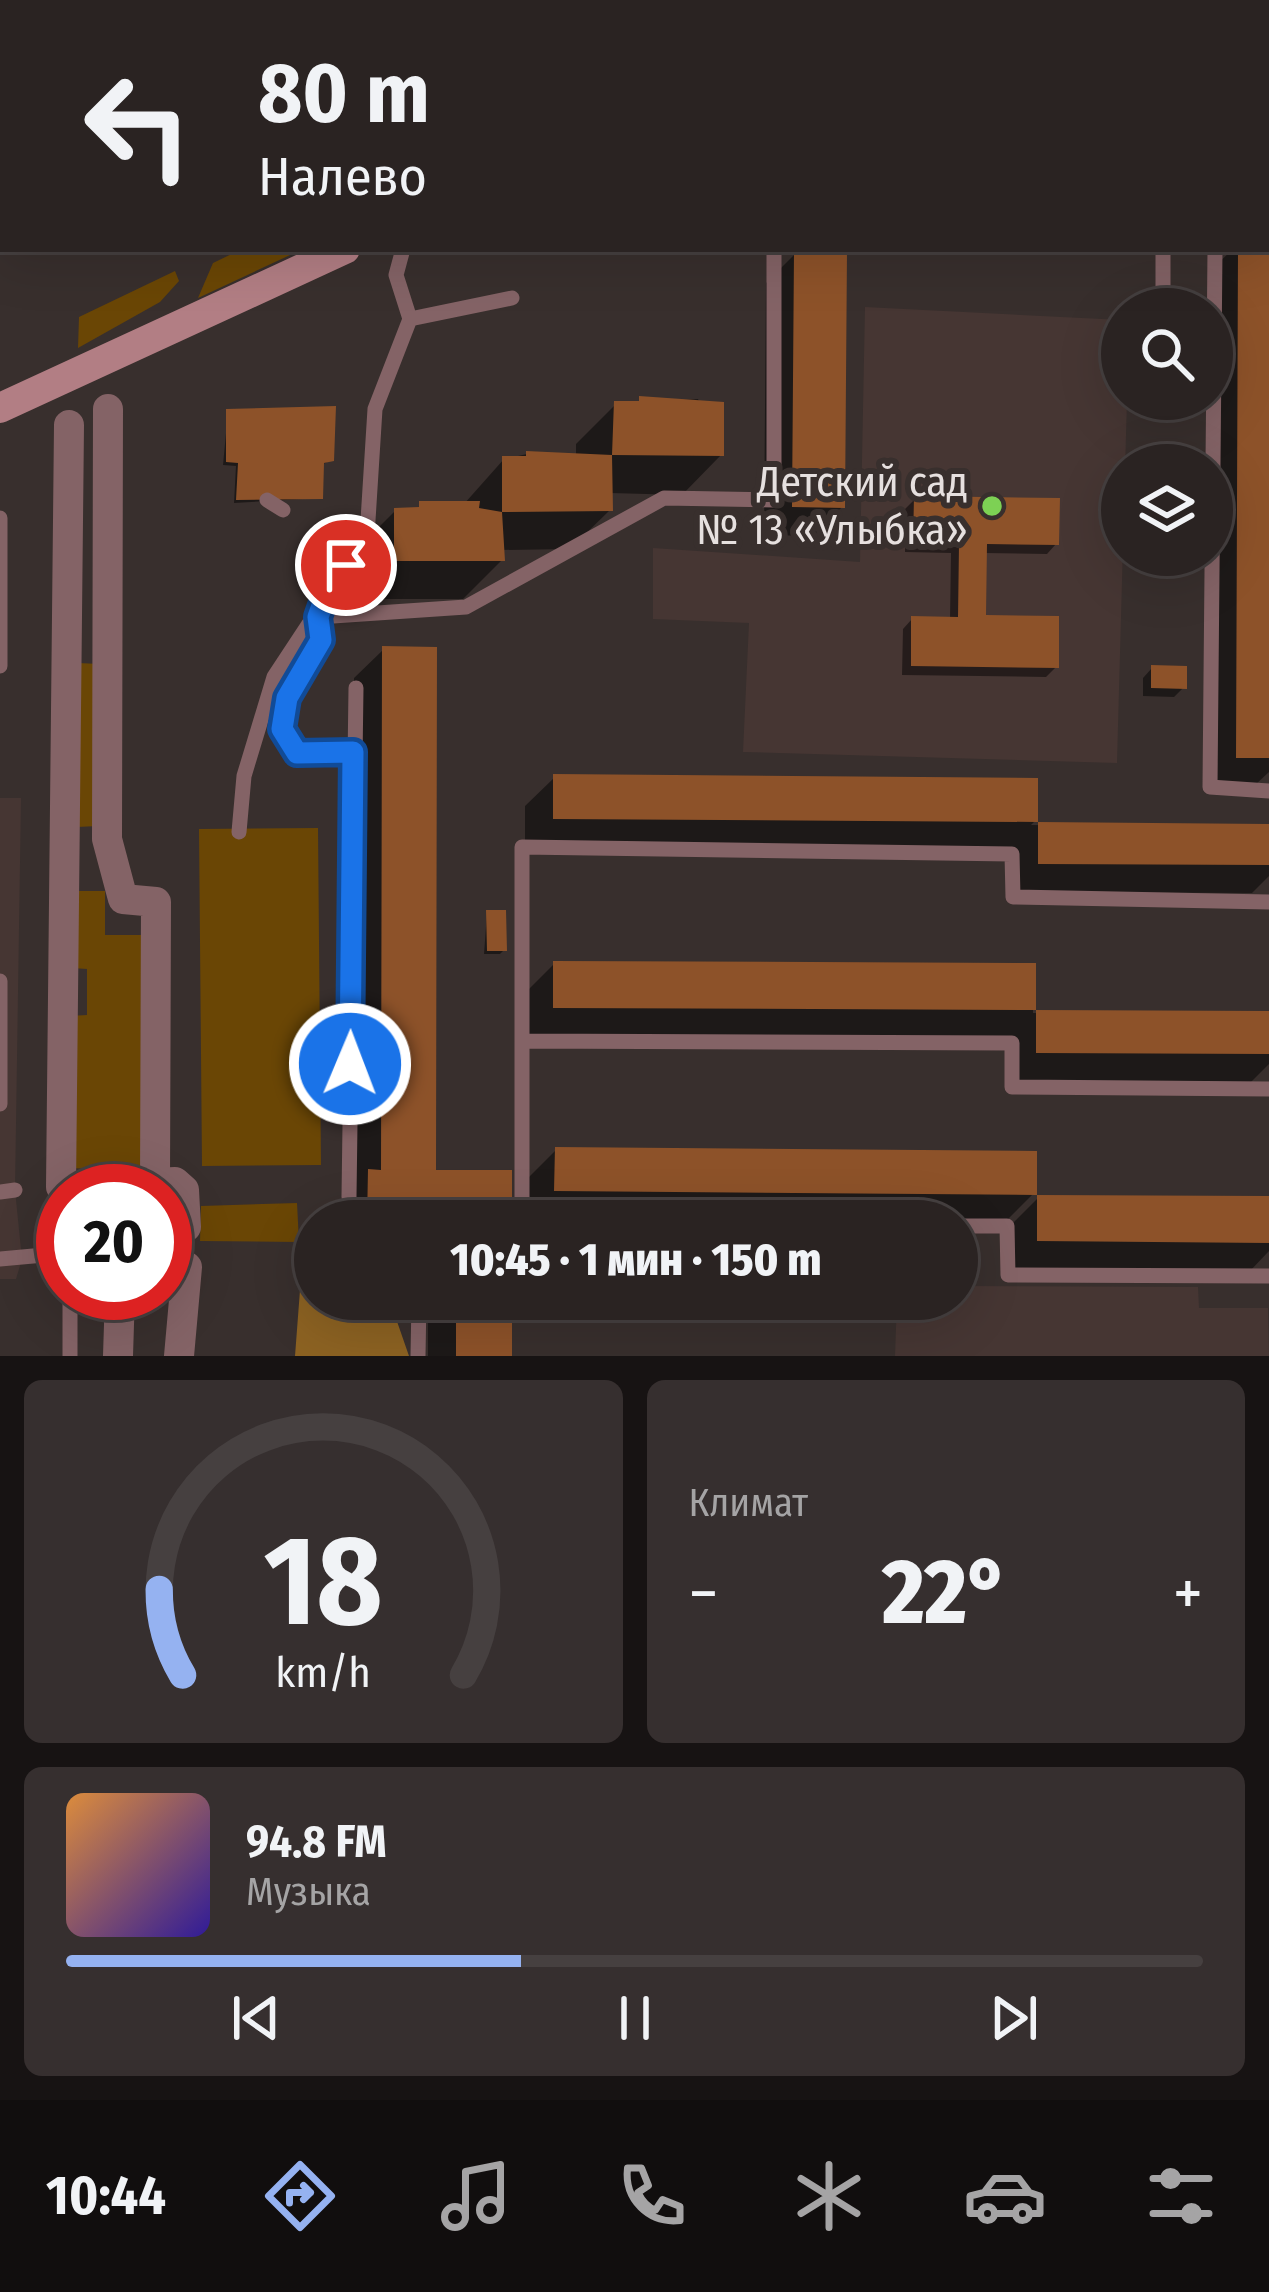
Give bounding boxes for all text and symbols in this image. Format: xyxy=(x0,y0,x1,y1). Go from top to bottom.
text: 80 m xyxy=(258,43,430,144)
icon: left xyxy=(60,48,216,204)
text: Налево xyxy=(258,145,427,209)
map controls xyxy=(1101,288,1233,576)
button: search xyxy=(1101,288,1233,420)
button: layers xyxy=(1101,444,1233,576)
place label: Детский сад № 13 «Улыбка» xyxy=(696,457,968,555)
marker: Детский сад № 13 «Улыбка» xyxy=(979,493,1005,519)
pin xyxy=(295,514,397,616)
icon: arrive xyxy=(313,532,379,598)
position arrow xyxy=(287,1001,413,1127)
speed limit sign: 20 xyxy=(36,1164,192,1320)
text: 10:45 · 1 мин · 150 m xyxy=(450,1233,822,1287)
text: Климат xyxy=(689,1480,808,1526)
text: 18 xyxy=(264,1507,383,1657)
text: 22° xyxy=(882,1539,1009,1647)
text: − xyxy=(689,1554,718,1633)
text: + xyxy=(1173,1554,1203,1633)
text: km/h xyxy=(275,1646,371,1697)
text: 94.8 FM xyxy=(246,1815,387,1869)
text: Музыка xyxy=(246,1869,371,1915)
icon: previous xyxy=(223,1985,289,2051)
icon: pause xyxy=(602,1985,668,2051)
icon: next xyxy=(981,1985,1047,2051)
icon: directions xyxy=(258,2154,342,2238)
icon: music xyxy=(434,2154,518,2238)
icon: phone xyxy=(610,2154,694,2238)
icon: climate xyxy=(787,2154,871,2238)
icon: car xyxy=(963,2154,1047,2238)
icon: filters xyxy=(1139,2154,1223,2238)
text: 10:44 xyxy=(46,2164,166,2228)

